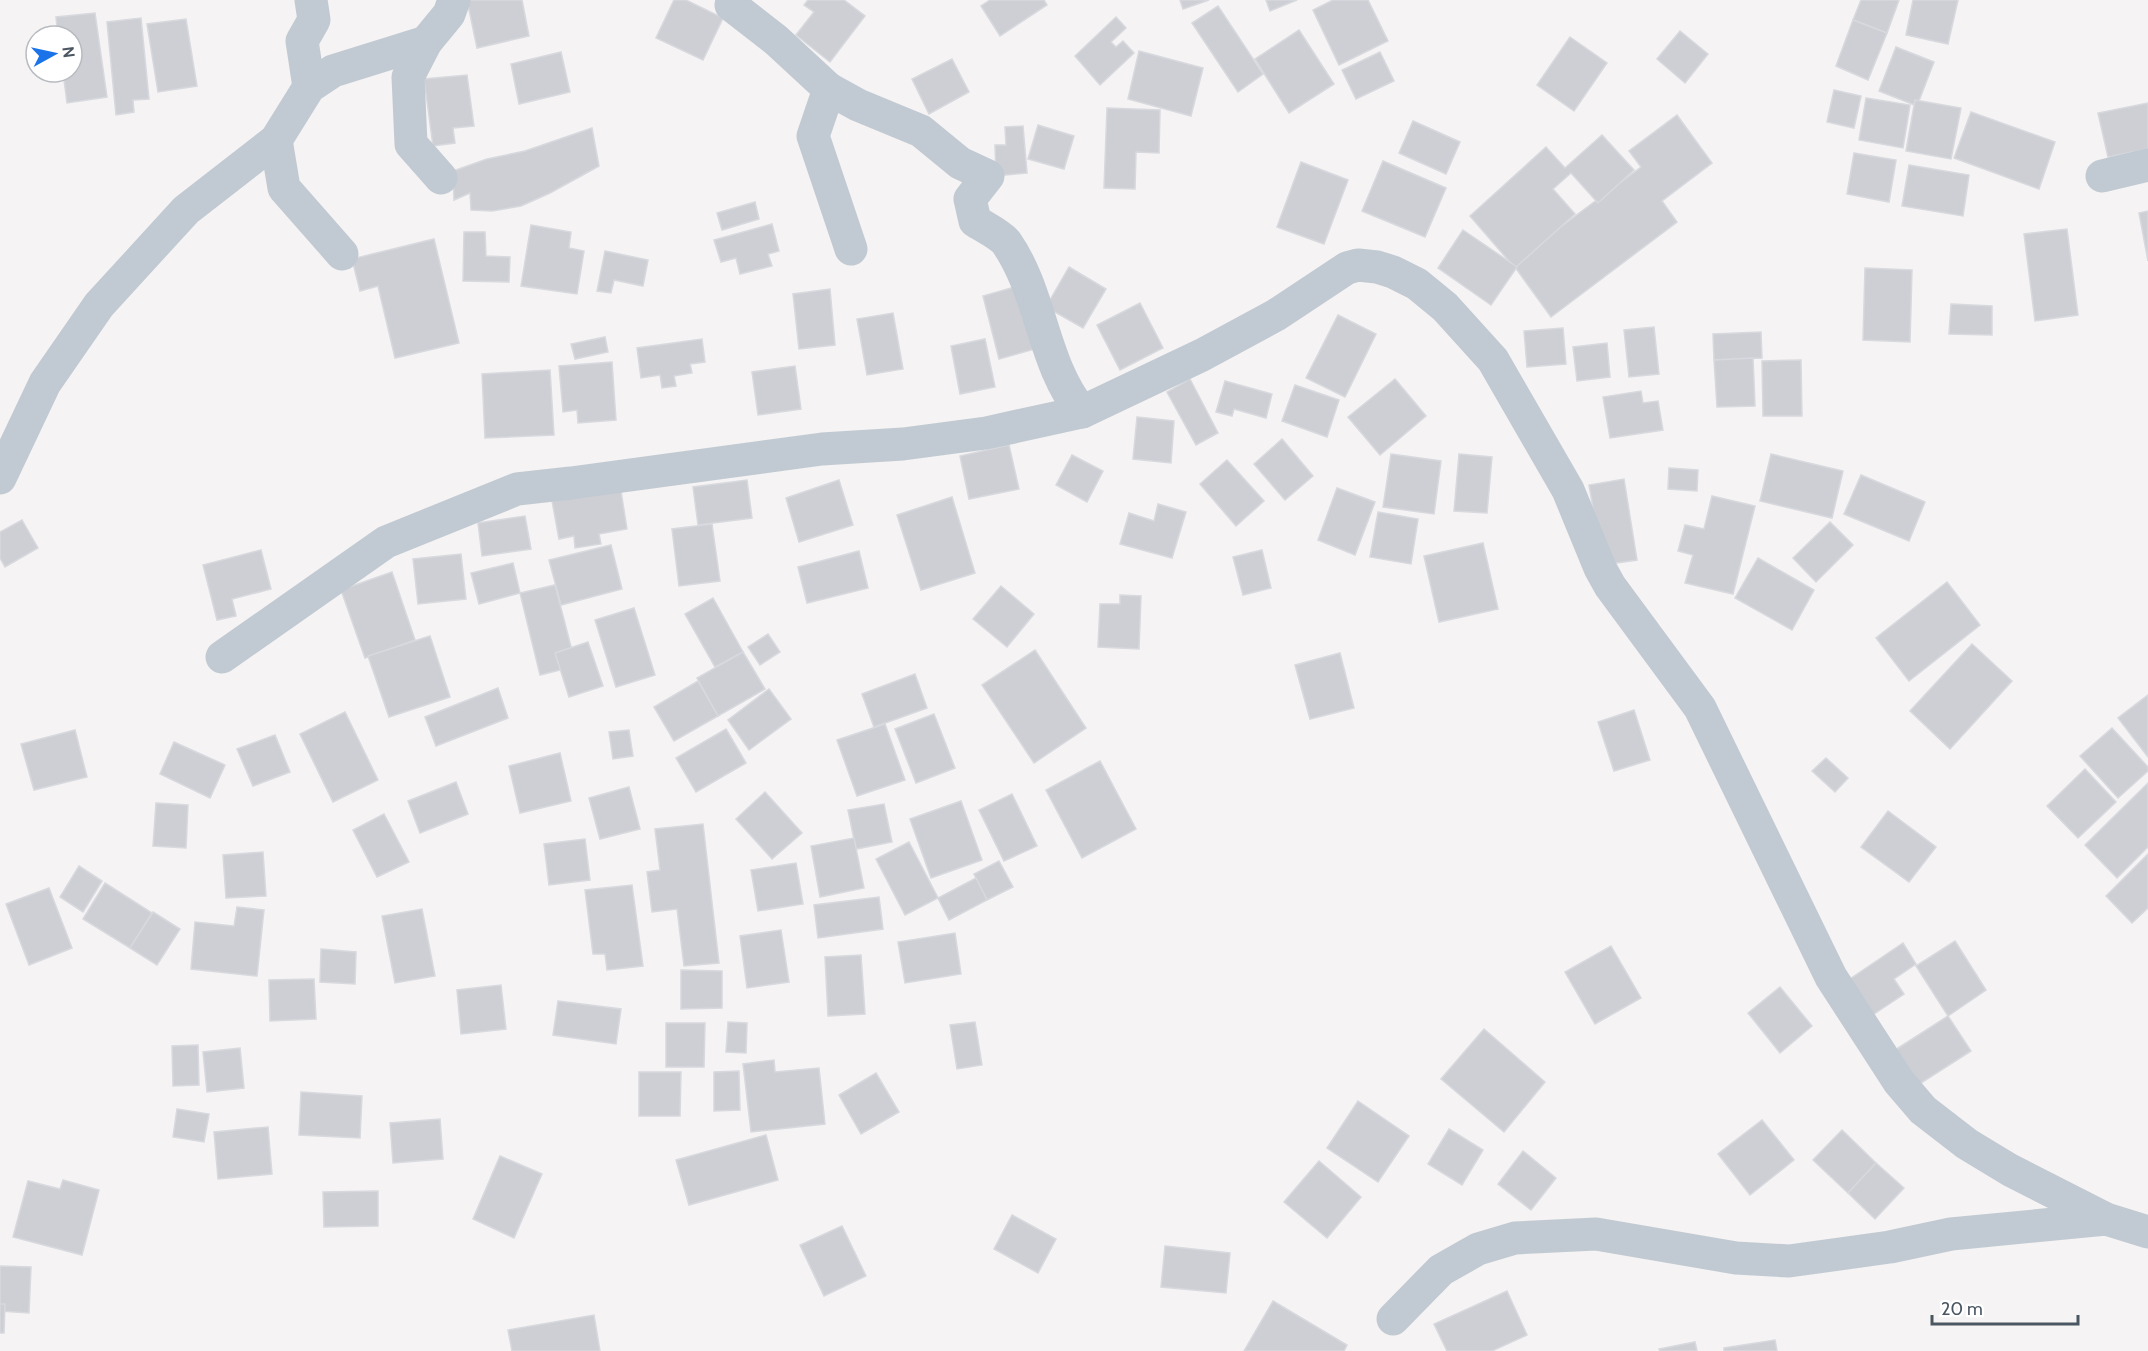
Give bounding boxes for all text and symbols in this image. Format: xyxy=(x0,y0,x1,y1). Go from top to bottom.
north arrow xyxy=(24,24,84,84)
text: N xyxy=(58,45,79,59)
scale bar xyxy=(1932,1288,2078,1326)
text: 20 m xyxy=(1941,1298,1983,1320)

